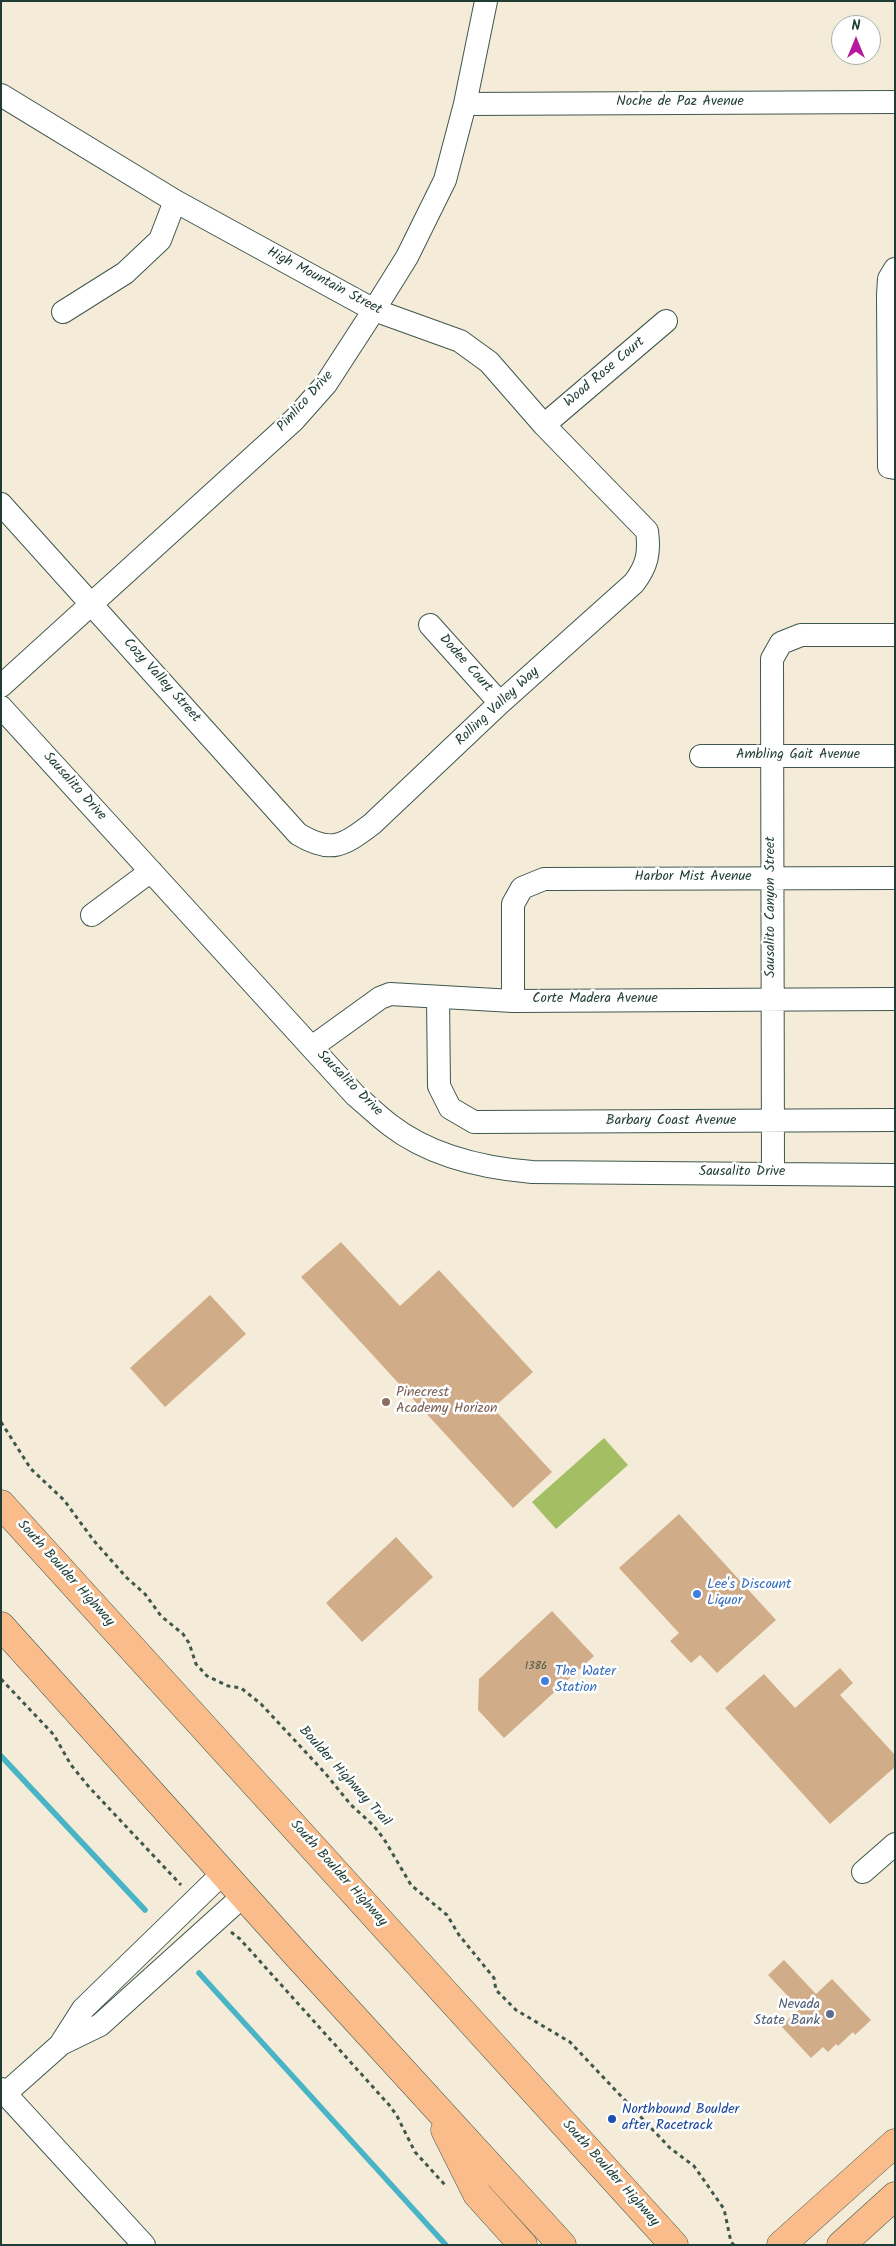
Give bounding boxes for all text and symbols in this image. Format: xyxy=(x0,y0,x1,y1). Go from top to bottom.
north arrow xyxy=(831,15,881,65)
text: N xyxy=(852,15,860,37)
street label: Noche de Paz Avenue xyxy=(616,95,744,111)
street label: High Mountain Street xyxy=(264,245,384,319)
street label: Wood Rose Court xyxy=(561,334,649,412)
street label: Pimlico Drive xyxy=(274,368,338,436)
street label: Dodee Court xyxy=(435,632,495,696)
street label: Cozy Valley Street xyxy=(119,635,203,727)
street label: Rolling Valley Way xyxy=(453,664,543,750)
street label: Ambling Gait Avenue xyxy=(736,748,860,764)
street label: Sausalito Drive xyxy=(39,749,109,825)
street label: Sausalito Canyon Street xyxy=(764,836,780,978)
street label: Harbor Mist Avenue xyxy=(634,870,752,886)
street label: Corte Madera Avenue xyxy=(532,992,658,1008)
street label: Sausalito Drive xyxy=(312,1047,386,1121)
street label: Barbary Coast Avenue xyxy=(606,1114,736,1130)
street label: Sausalito Drive xyxy=(699,1165,785,1181)
place label: Pinecrest Academy Horizon xyxy=(396,1386,498,1418)
marker: Pinecrest Academy Horizon xyxy=(380,1396,392,1408)
street label: South Boulder Highway xyxy=(13,1517,117,1631)
place label: Lee's Discount Liquor xyxy=(707,1578,791,1610)
marker: Lee's Discount Liquor xyxy=(691,1588,703,1600)
house number: 1386 xyxy=(525,1660,547,1674)
place label: The Water Station xyxy=(555,1665,616,1698)
marker: The Water Station xyxy=(539,1675,551,1687)
street label: Boulder Highway Trail xyxy=(294,1723,394,1831)
street label: South Boulder Highway xyxy=(286,1817,390,1931)
place label: Nevada State Bank xyxy=(754,1998,820,2030)
marker: Nevada State Bank xyxy=(824,2008,836,2020)
place label: Northbound Boulder after Racetrack xyxy=(622,2103,739,2136)
marker: Northbound Boulder after Racetrack xyxy=(606,2113,618,2125)
street label: South Boulder Highway xyxy=(558,2117,662,2231)

